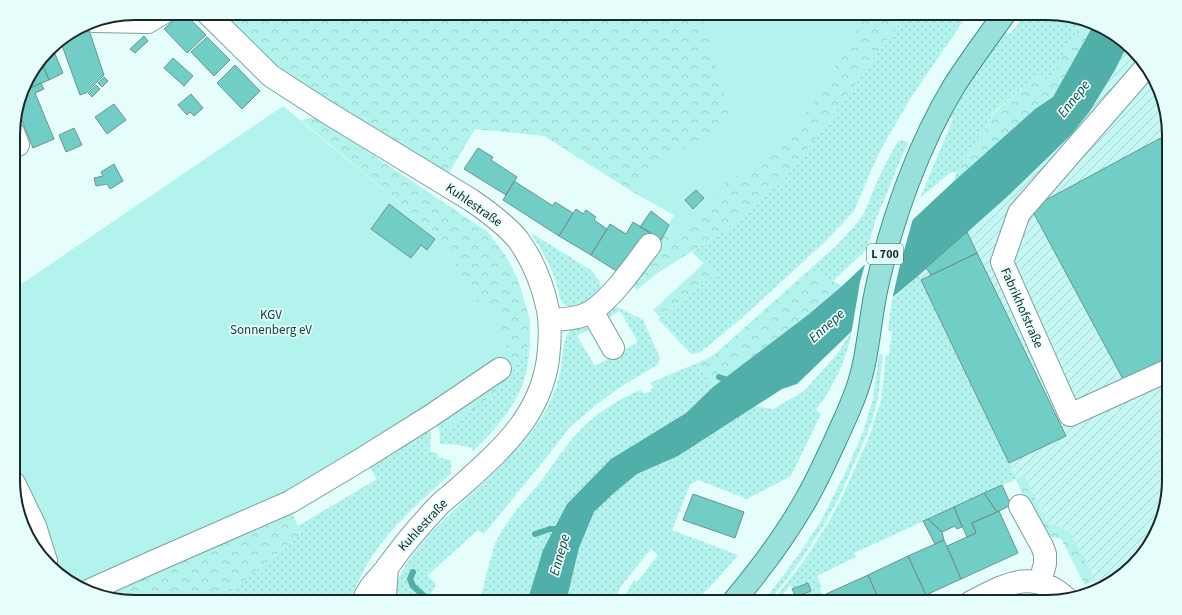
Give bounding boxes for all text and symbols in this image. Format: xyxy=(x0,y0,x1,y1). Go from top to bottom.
water label: Ennepe xyxy=(1053,76,1095,122)
street label: Kuhlestraße xyxy=(442,179,506,231)
road number: L 700 xyxy=(867,244,903,264)
street label: Fabrikhofstraße xyxy=(996,265,1048,351)
water label: Ennepe xyxy=(804,304,850,348)
park label: KGV Sonnenberg eV xyxy=(230,306,312,339)
street label: Kuhlestraße xyxy=(394,495,452,555)
water label: Ennepe xyxy=(545,531,576,578)

